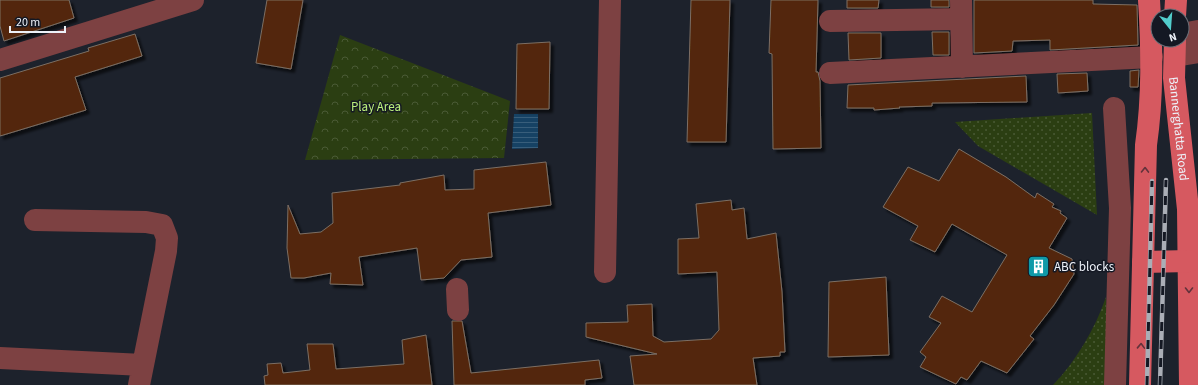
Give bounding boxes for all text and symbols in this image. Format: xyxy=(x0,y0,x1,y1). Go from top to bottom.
scale bar xyxy=(10,8,65,34)
north arrow xyxy=(1150,8,1190,48)
text: 20 m xyxy=(16,14,40,31)
text: N xyxy=(1167,29,1178,45)
street label: Bannerghatta Road xyxy=(1164,76,1193,182)
park label: Play Area xyxy=(351,98,401,116)
one-way arrow xyxy=(1141,167,1149,173)
building icon: ABC blocks xyxy=(1026,253,1052,279)
place label: ABC blocks xyxy=(1054,258,1115,276)
one-way arrow xyxy=(1185,287,1193,293)
one-way arrow xyxy=(1137,343,1145,349)

